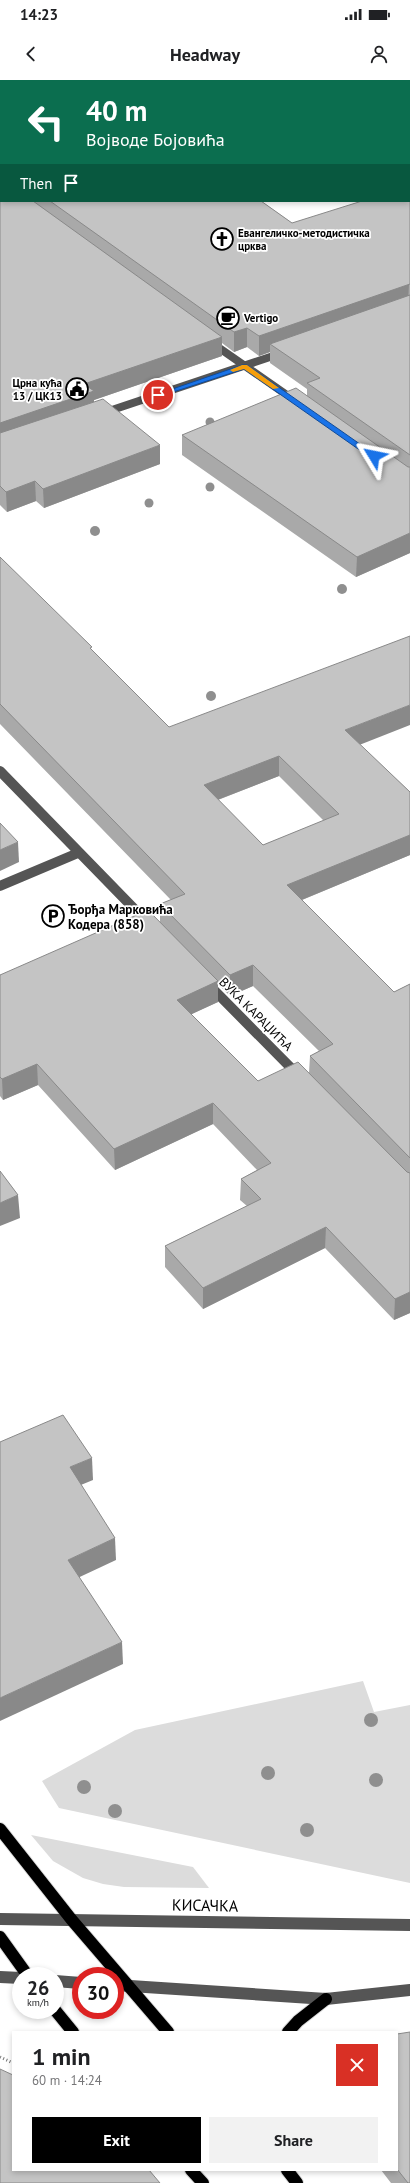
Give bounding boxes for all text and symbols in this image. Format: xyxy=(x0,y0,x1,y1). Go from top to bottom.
text: 14:23 xyxy=(20,5,58,24)
icon: back xyxy=(20,43,42,65)
text: Headway xyxy=(170,43,240,66)
icon: person xyxy=(368,43,390,65)
text: 40 m xyxy=(86,92,147,129)
icon: left xyxy=(20,96,72,148)
text: Војводе Бојовића xyxy=(86,128,225,151)
icon: arrive xyxy=(60,172,82,194)
text: Then xyxy=(20,174,52,193)
church icon: Евангеличко-методистичка црква xyxy=(209,226,235,252)
place label: Евангеличко-методистичка црква xyxy=(238,226,370,253)
cafe icon: Vertigo xyxy=(215,305,241,331)
place label: Vertigo xyxy=(243,311,278,325)
place label: Црна кућа 13 / ЦК13 xyxy=(12,376,62,403)
public building icon: Црна кућа 13 / ЦК13 xyxy=(64,376,90,402)
pin xyxy=(141,378,175,412)
icon: arrive xyxy=(147,384,169,406)
position arrow xyxy=(353,435,395,477)
place label: Ђорђа Марковића Кодера (858) xyxy=(68,901,173,933)
parking icon: Ђорђа Марковића Кодера (858) xyxy=(40,903,66,929)
street label: ВУКА КАРАЏИЋА xyxy=(215,973,297,1055)
street label: КИСАЧКА xyxy=(172,1894,239,1916)
speed limit sign: 30 xyxy=(72,1967,124,2019)
text: 26 xyxy=(27,1975,49,2001)
text: km/h xyxy=(27,1996,49,2009)
text: 1 min xyxy=(32,2041,91,2072)
button: close xyxy=(336,2044,378,2086)
text: 60 m · 14:24 xyxy=(32,2072,102,2089)
button: Exit xyxy=(32,2117,201,2163)
button: Share xyxy=(209,2117,378,2163)

